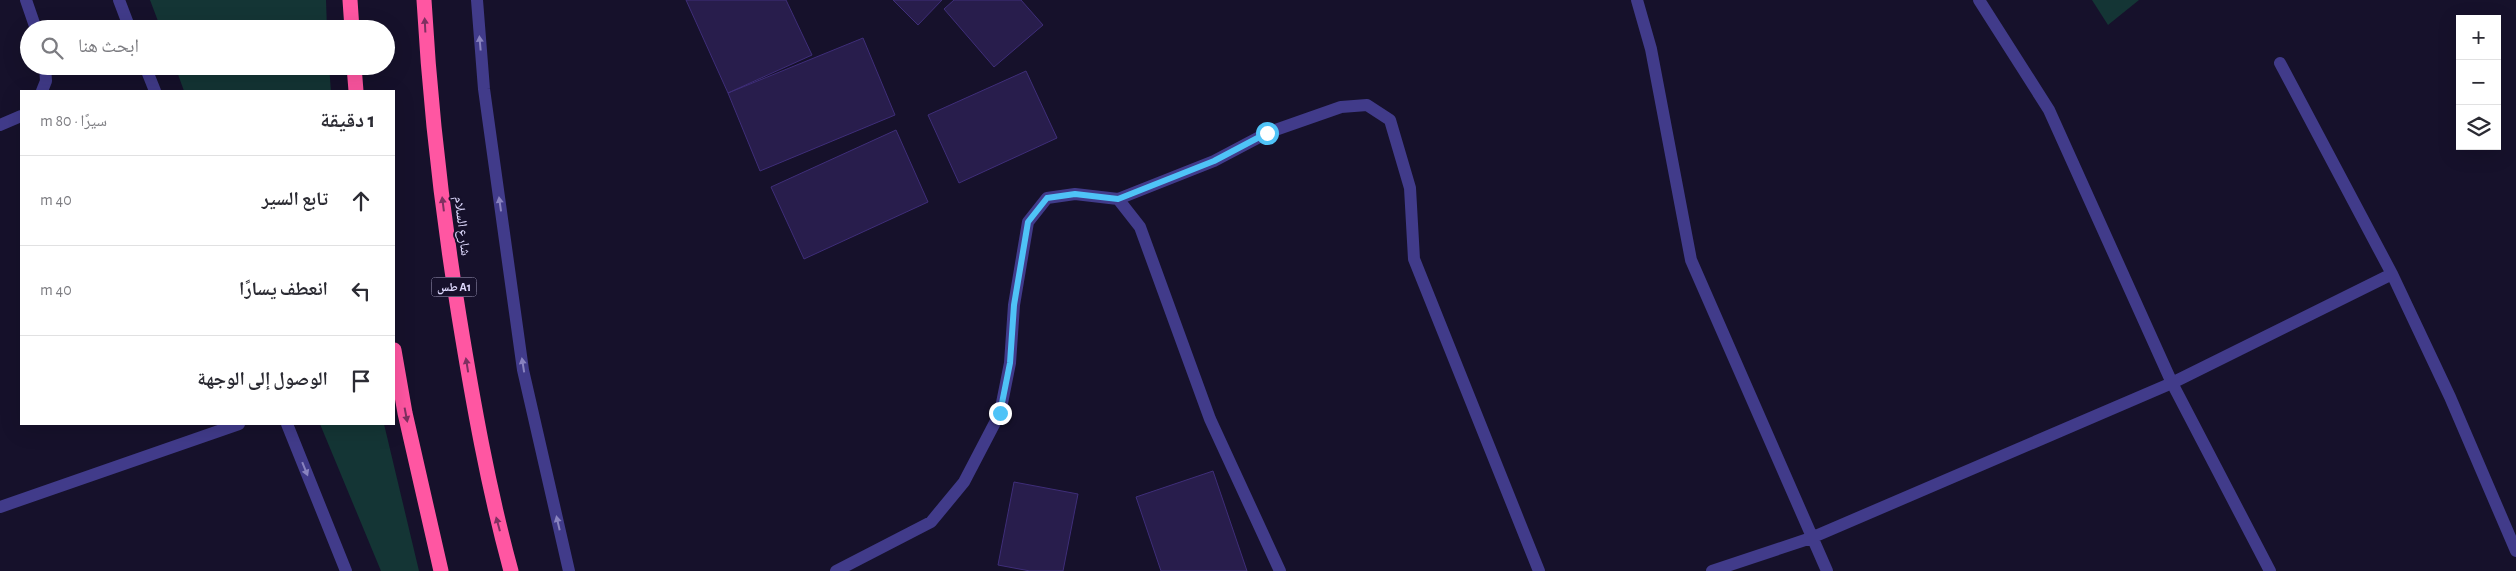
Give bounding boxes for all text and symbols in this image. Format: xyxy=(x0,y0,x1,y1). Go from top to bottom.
map controls xyxy=(2456,15,2501,150)
button: + xyxy=(2456,15,2501,60)
one-way arrow xyxy=(421,17,429,33)
search box xyxy=(20,20,395,75)
icon: search xyxy=(38,34,66,62)
one-way arrow xyxy=(476,34,484,50)
text: ابحث هنا xyxy=(78,37,139,56)
button: − xyxy=(2456,60,2501,105)
button: layers xyxy=(2456,105,2501,150)
text: 1 دقيقة xyxy=(320,110,375,131)
text: سيرًا · 80 m xyxy=(40,113,107,129)
route start xyxy=(1256,122,1279,145)
icon: ahead xyxy=(347,187,375,215)
text: تابع السير xyxy=(262,190,328,209)
text: 40 m xyxy=(40,192,72,208)
one-way arrow xyxy=(439,195,447,211)
street label: شارع السلام xyxy=(449,195,473,257)
one-way arrow xyxy=(496,196,504,212)
icon: left xyxy=(347,277,375,305)
road number: طس A1 xyxy=(432,278,476,296)
text: انعطف يسارًا xyxy=(239,280,328,299)
text: 40 m xyxy=(40,282,72,298)
one-way arrow xyxy=(462,356,470,372)
one-way arrow xyxy=(518,356,526,372)
icon: arrive xyxy=(347,367,375,395)
text: الوصول إلى الوجهة xyxy=(197,370,328,389)
route end xyxy=(989,402,1012,425)
one-way arrow xyxy=(402,408,410,424)
one-way arrow xyxy=(302,462,310,476)
one-way arrow xyxy=(494,516,502,532)
one-way arrow xyxy=(554,516,562,531)

